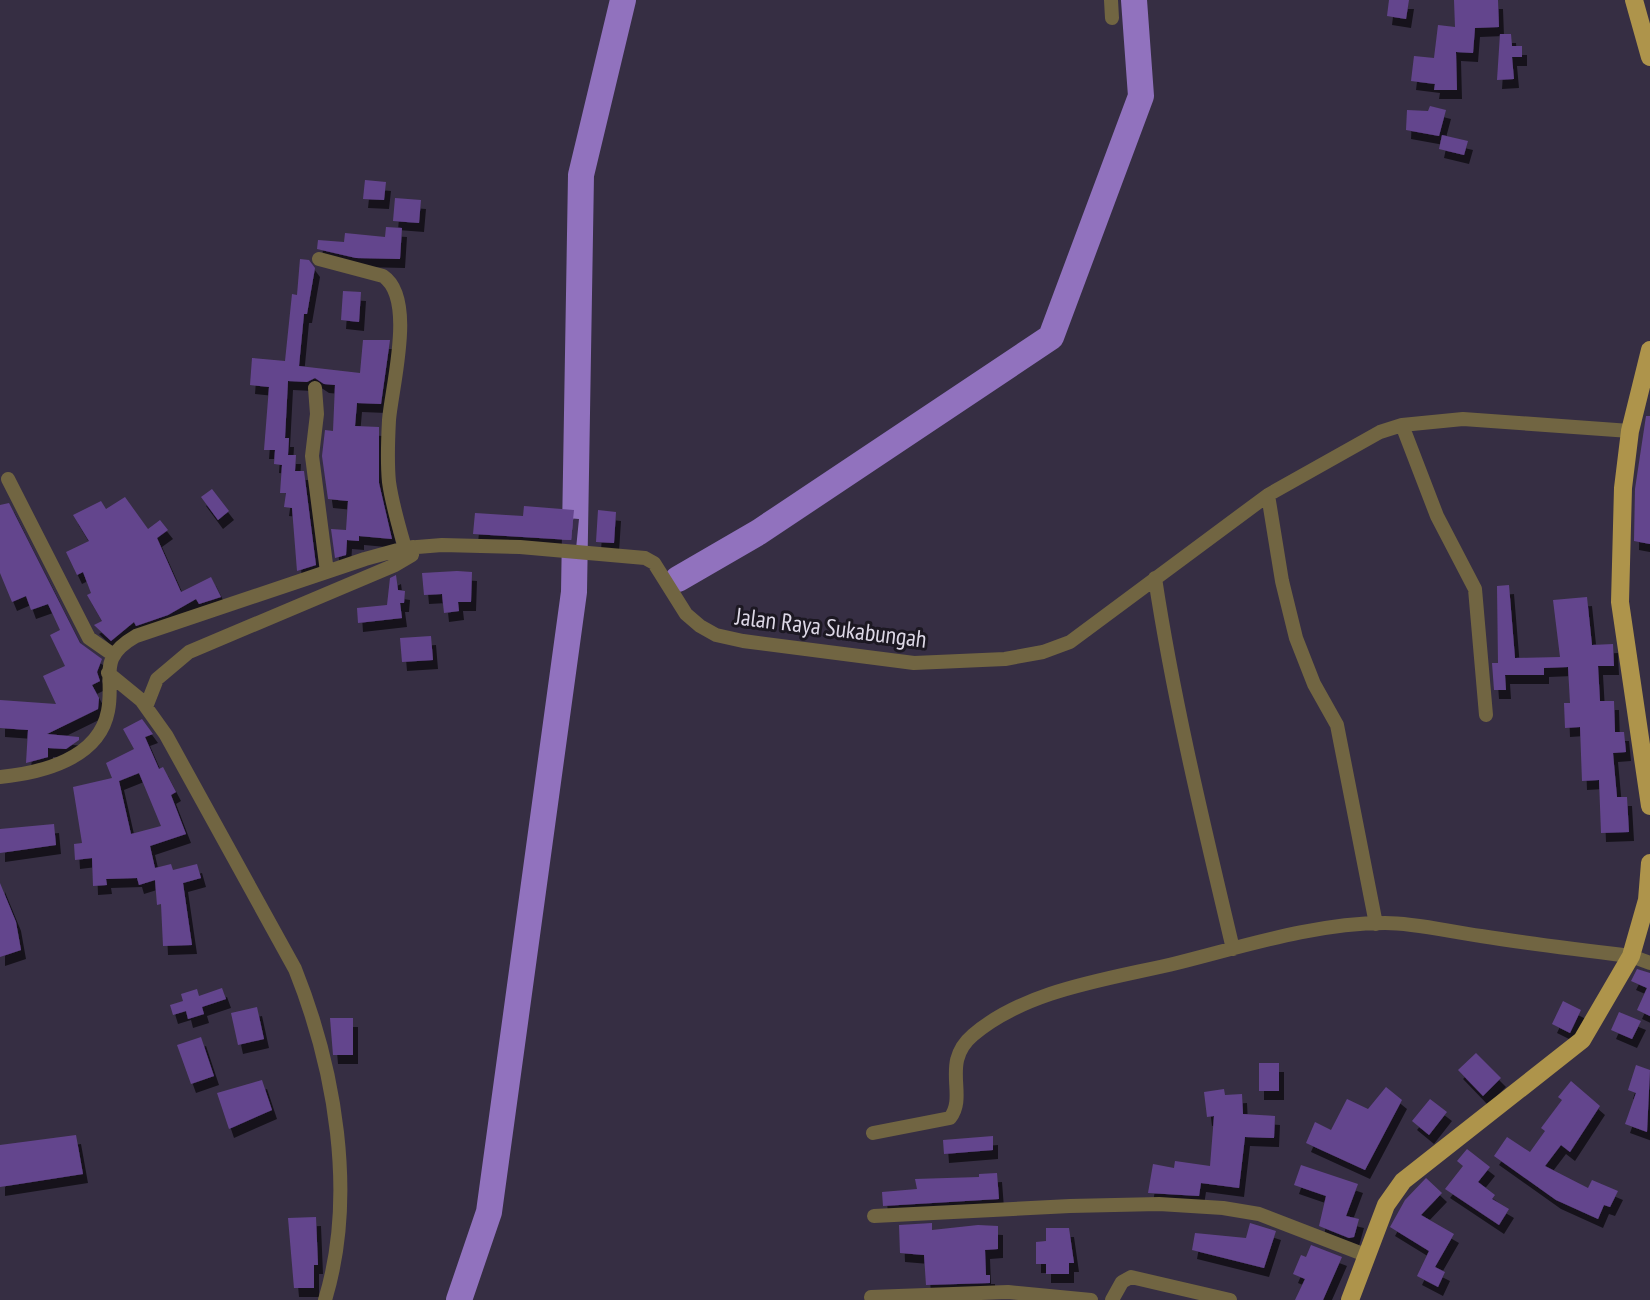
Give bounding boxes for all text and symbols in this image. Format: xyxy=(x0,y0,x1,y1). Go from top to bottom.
street label: Jalan Raya Sukabungah xyxy=(733,600,928,655)

